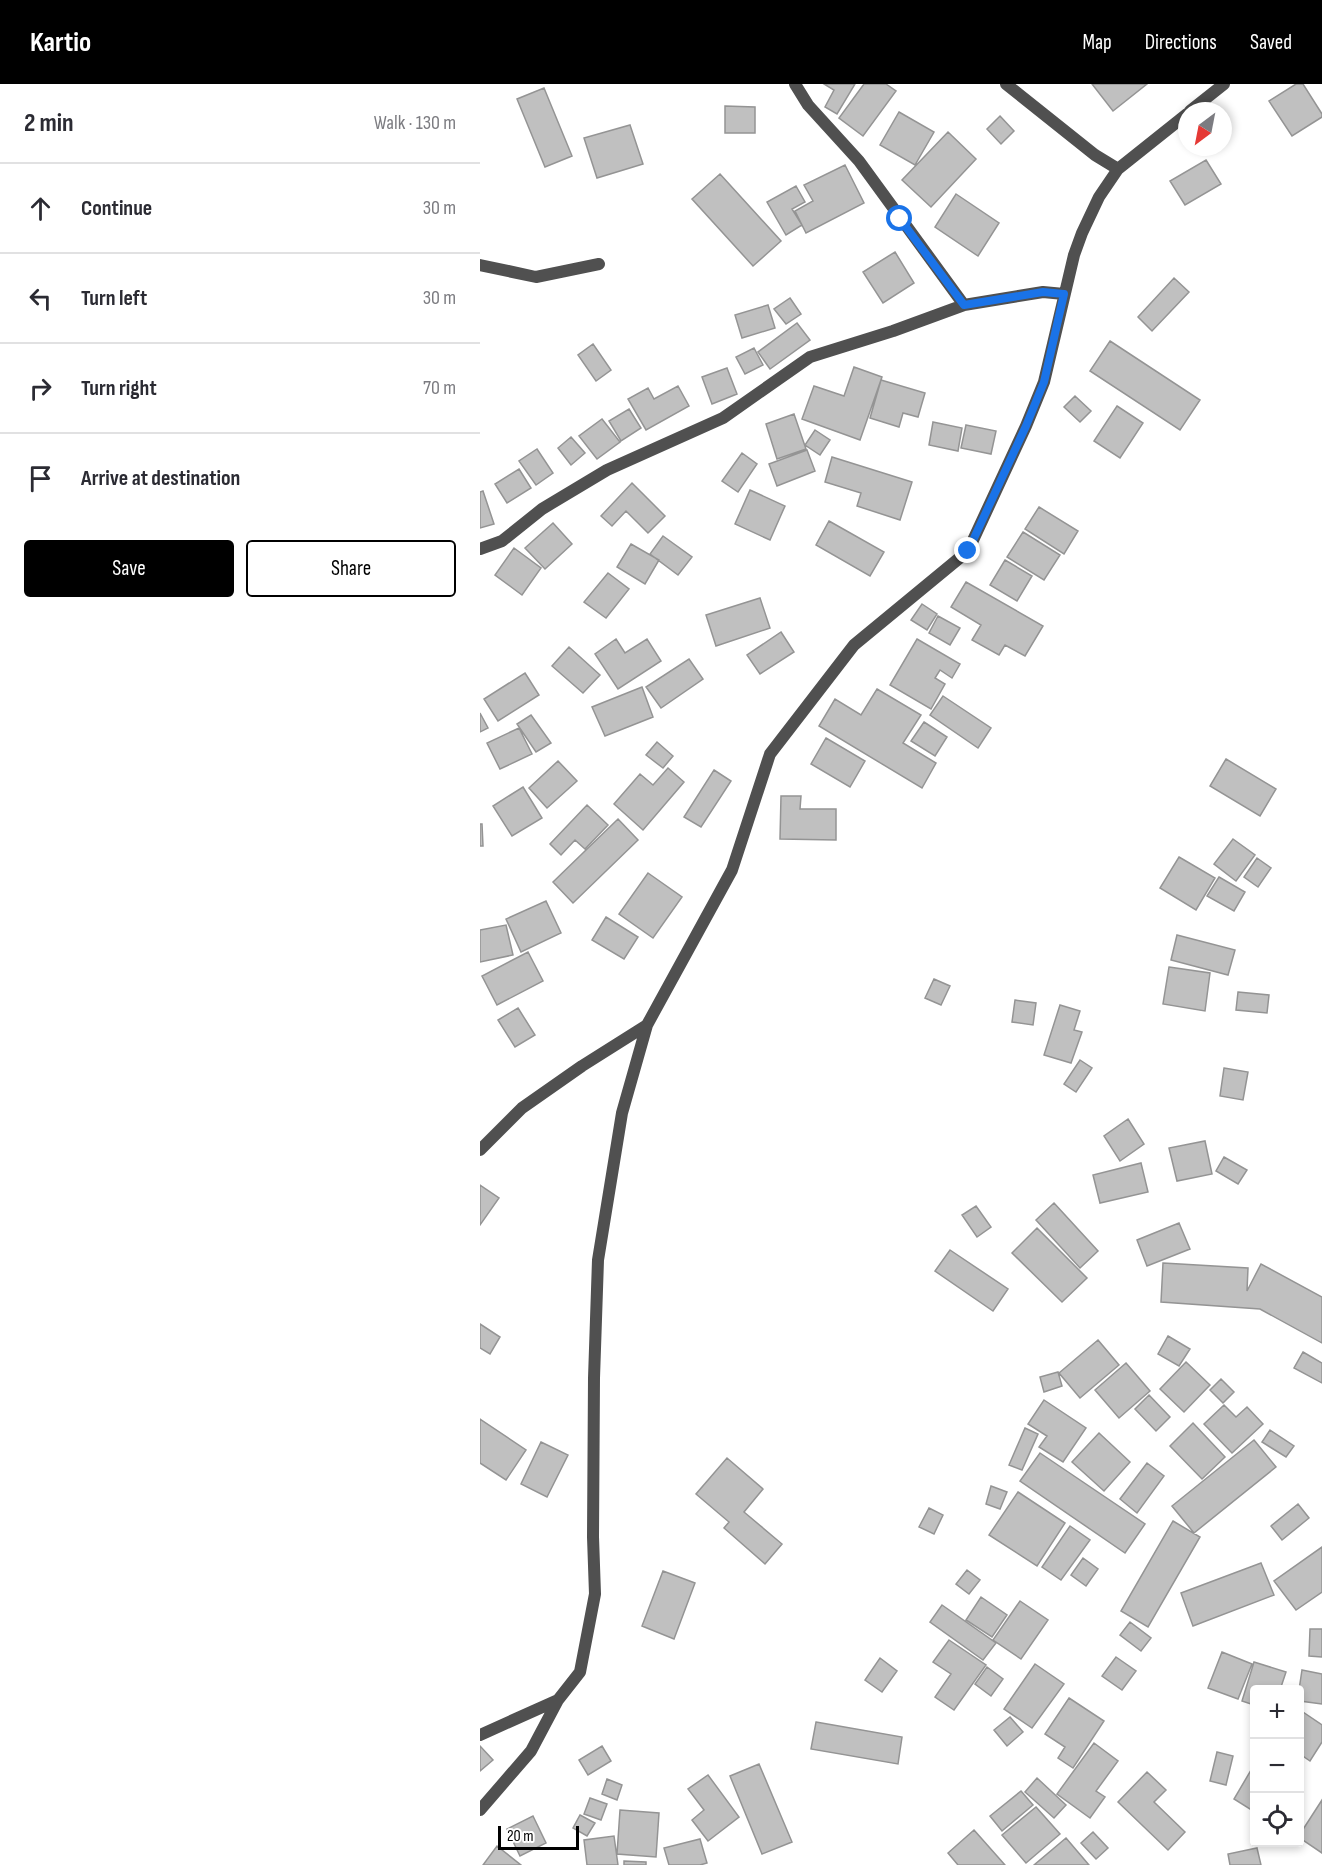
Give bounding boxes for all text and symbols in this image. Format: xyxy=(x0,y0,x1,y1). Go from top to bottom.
text: Kartio xyxy=(30,26,91,59)
text: Map xyxy=(1082,30,1112,55)
text: Directions xyxy=(1145,30,1217,55)
text: Saved xyxy=(1250,30,1292,55)
north arrow xyxy=(1178,102,1232,156)
text: 2 min xyxy=(24,108,74,139)
text: Walk · 130 m xyxy=(374,111,456,135)
icon: ahead xyxy=(24,192,57,225)
text: Continue xyxy=(81,195,152,222)
text: 30 m xyxy=(423,196,456,220)
route start xyxy=(886,205,912,231)
icon: left xyxy=(24,282,57,315)
text: Turn left xyxy=(81,285,147,312)
text: 30 m xyxy=(423,286,456,310)
icon: right xyxy=(24,372,57,405)
text: Turn right xyxy=(81,375,157,402)
text: 70 m xyxy=(423,376,456,400)
icon: arrive xyxy=(24,462,57,495)
text: Arrive at destination xyxy=(81,465,240,492)
route end xyxy=(954,537,980,563)
button: Save xyxy=(24,540,234,597)
button: Share xyxy=(246,540,456,597)
map controls xyxy=(1250,1685,1304,1847)
button: + xyxy=(1250,1685,1304,1739)
button: − xyxy=(1250,1739,1304,1793)
button: locate xyxy=(1250,1793,1304,1847)
scale bar xyxy=(498,1823,579,1850)
text: 20 m xyxy=(507,1827,534,1846)

